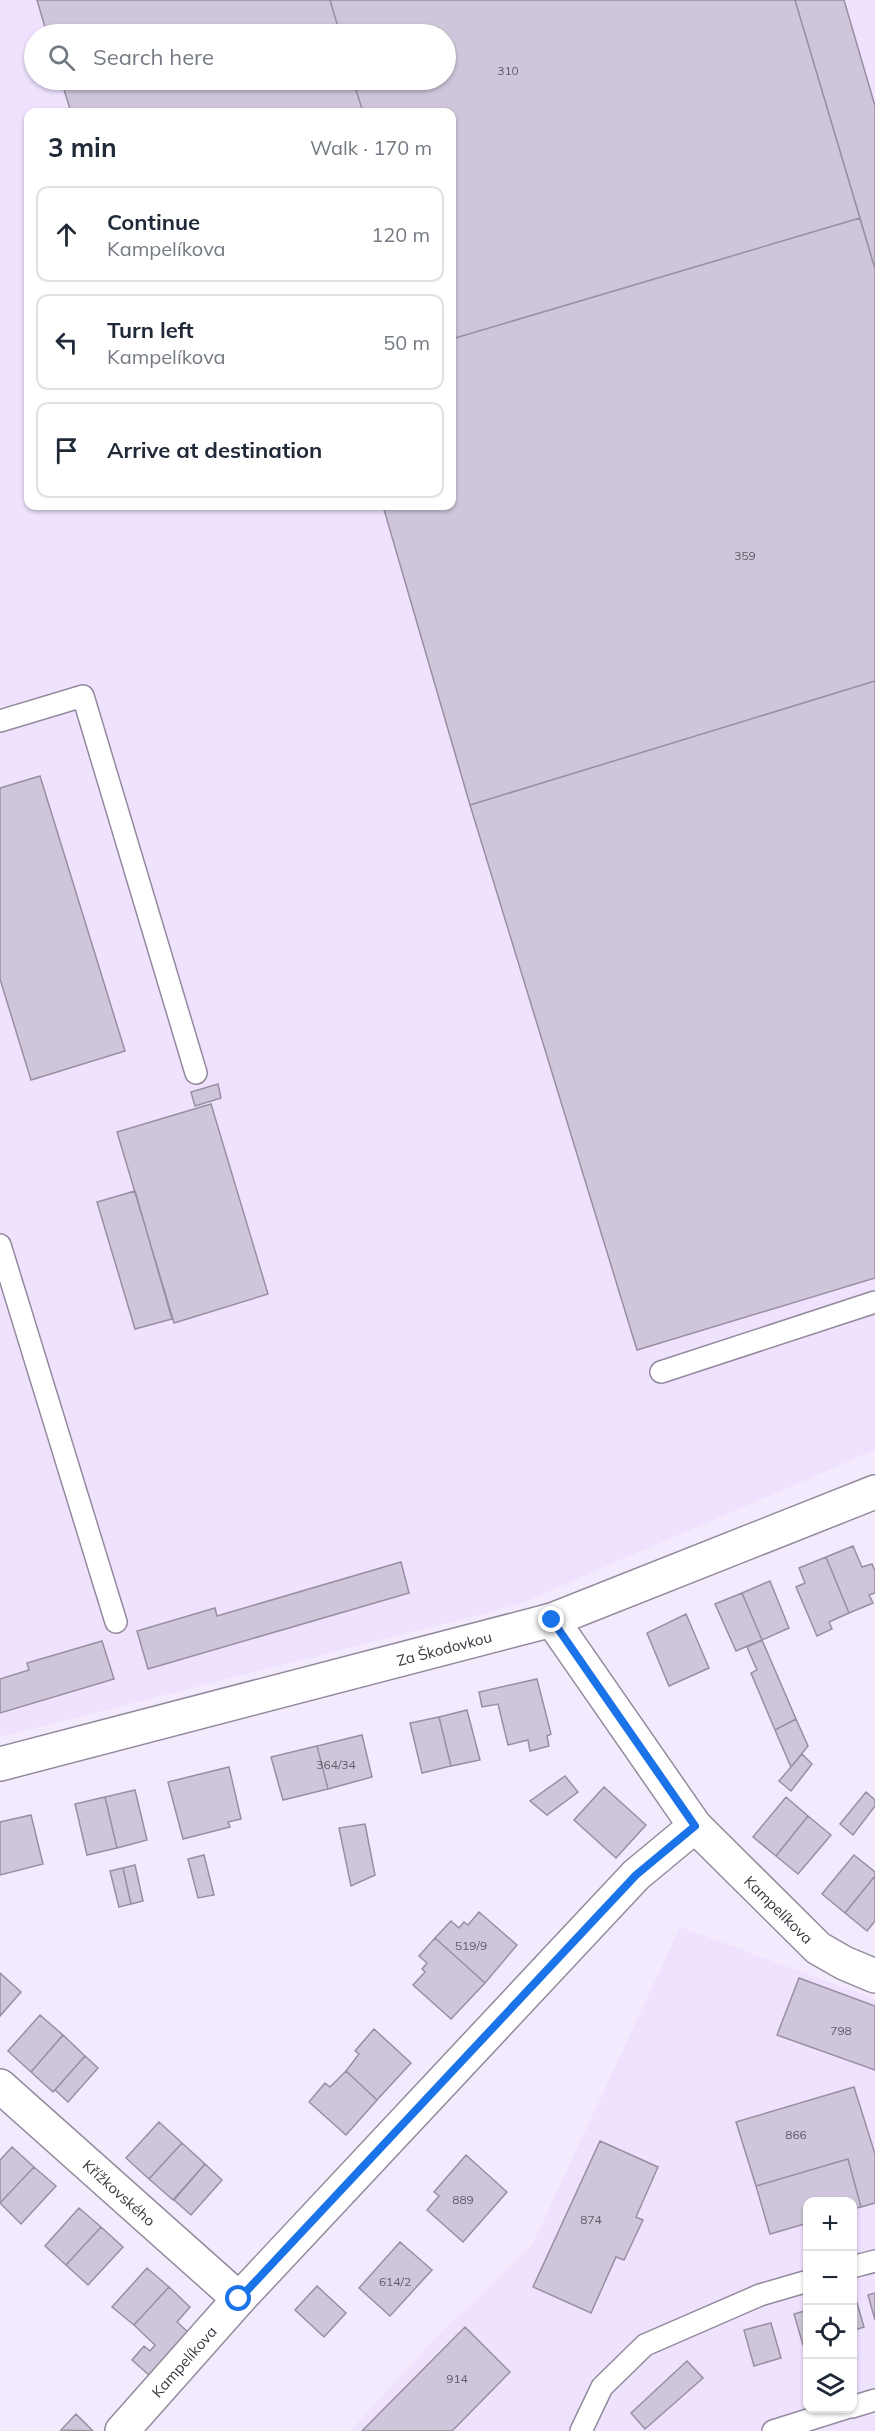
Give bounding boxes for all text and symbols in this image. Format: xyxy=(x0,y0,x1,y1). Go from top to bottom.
search box xyxy=(24,24,456,90)
icon: search xyxy=(45,41,78,74)
text: Search here xyxy=(93,43,214,71)
house number: 310 xyxy=(497,63,519,78)
text: 3 min xyxy=(48,131,117,164)
text: Walk · 170 m xyxy=(310,135,432,160)
text: Continue xyxy=(107,208,200,236)
icon: ahead xyxy=(50,218,83,251)
text: 120 m xyxy=(371,222,430,247)
text: Kampelíkova xyxy=(107,236,226,261)
text: Turn left xyxy=(107,316,194,344)
icon: left xyxy=(50,326,83,359)
text: 50 m xyxy=(383,330,430,355)
text: Kampelíkova xyxy=(107,344,226,369)
icon: arrive xyxy=(50,434,83,467)
text: Arrive at destination xyxy=(107,436,322,464)
house number: 359 xyxy=(734,548,756,563)
route end xyxy=(538,1606,564,1632)
street label: Za Škodovkou xyxy=(395,1627,494,1670)
house number: 364/34 xyxy=(316,1757,356,1772)
street label: Kampelíkova xyxy=(741,1871,817,1947)
house number: 519/9 xyxy=(455,1938,487,1953)
house number: 798 xyxy=(830,2023,852,2038)
house number: 866 xyxy=(785,2127,807,2142)
street label: Křížkovského xyxy=(79,2155,160,2230)
house number: 889 xyxy=(452,2192,474,2207)
map controls xyxy=(803,2197,857,2413)
button: + xyxy=(803,2197,857,2251)
house number: 874 xyxy=(580,2212,602,2227)
button: − xyxy=(803,2251,857,2305)
house number: 614/2 xyxy=(379,2274,411,2289)
route start xyxy=(225,2285,251,2311)
button: locate xyxy=(803,2305,857,2359)
street label: Kampelíkova xyxy=(147,2322,220,2401)
button: layers xyxy=(803,2359,857,2413)
house number: 914 xyxy=(446,2371,468,2386)

